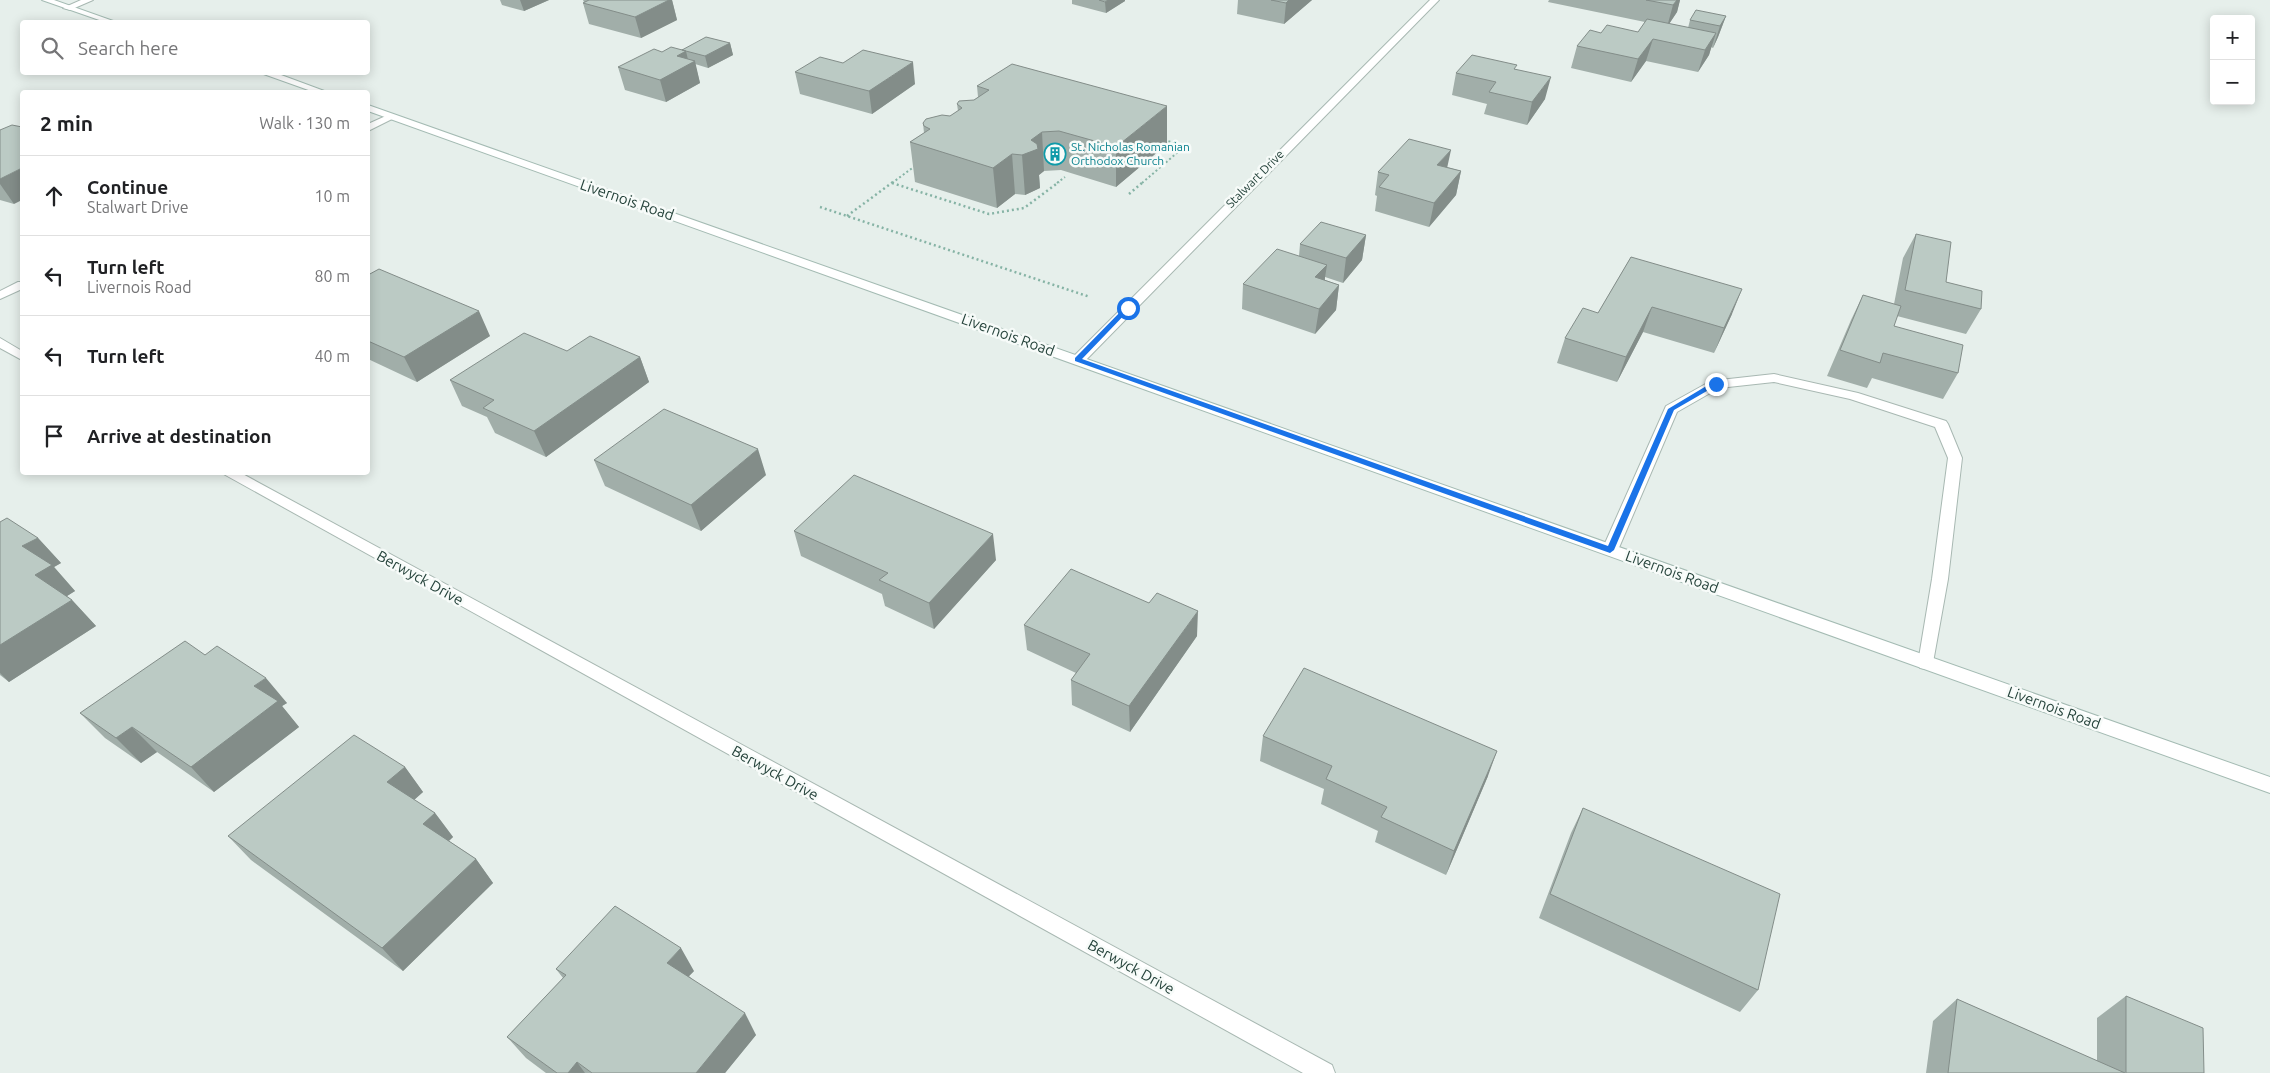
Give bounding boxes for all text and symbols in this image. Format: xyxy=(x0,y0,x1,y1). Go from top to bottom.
map controls xyxy=(2210,15,2255,105)
button: + xyxy=(2210,15,2255,60)
search box xyxy=(20,20,370,75)
icon: search xyxy=(38,34,66,62)
text: Search here xyxy=(78,37,178,59)
button: − xyxy=(2210,60,2255,105)
text: 2 min xyxy=(40,111,93,135)
text: Walk · 130 m xyxy=(259,114,350,132)
place label: St. Nicholas Romanian Orthodox Church xyxy=(1071,140,1190,167)
building icon: St. Nicholas Romanian Orthodox Church xyxy=(1043,142,1067,166)
street label: Stalwart Drive xyxy=(1223,147,1286,210)
text: Continue xyxy=(87,176,168,198)
street label: Livernois Road xyxy=(578,176,676,224)
icon: ahead xyxy=(40,182,68,210)
text: 10 m xyxy=(314,187,350,205)
text: Stalwart Drive xyxy=(87,198,189,216)
text: Turn left xyxy=(87,256,165,278)
icon: left xyxy=(40,262,68,290)
text: 80 m xyxy=(314,267,350,285)
text: Livernois Road xyxy=(87,278,192,296)
route start xyxy=(1117,297,1140,320)
street label: Livernois Road xyxy=(959,310,1057,359)
icon: left xyxy=(40,342,68,370)
text: Turn left xyxy=(87,345,165,367)
text: 40 m xyxy=(314,347,350,365)
route end xyxy=(1705,373,1728,396)
icon: arrive xyxy=(40,422,68,450)
text: Arrive at destination xyxy=(87,425,272,447)
street label: Berwyck Drive xyxy=(374,547,467,608)
street label: Livernois Road xyxy=(1623,547,1721,596)
street label: Livernois Road xyxy=(2005,683,2103,732)
street label: Berwyck Drive xyxy=(729,742,822,803)
street label: Berwyck Drive xyxy=(1085,936,1178,997)

